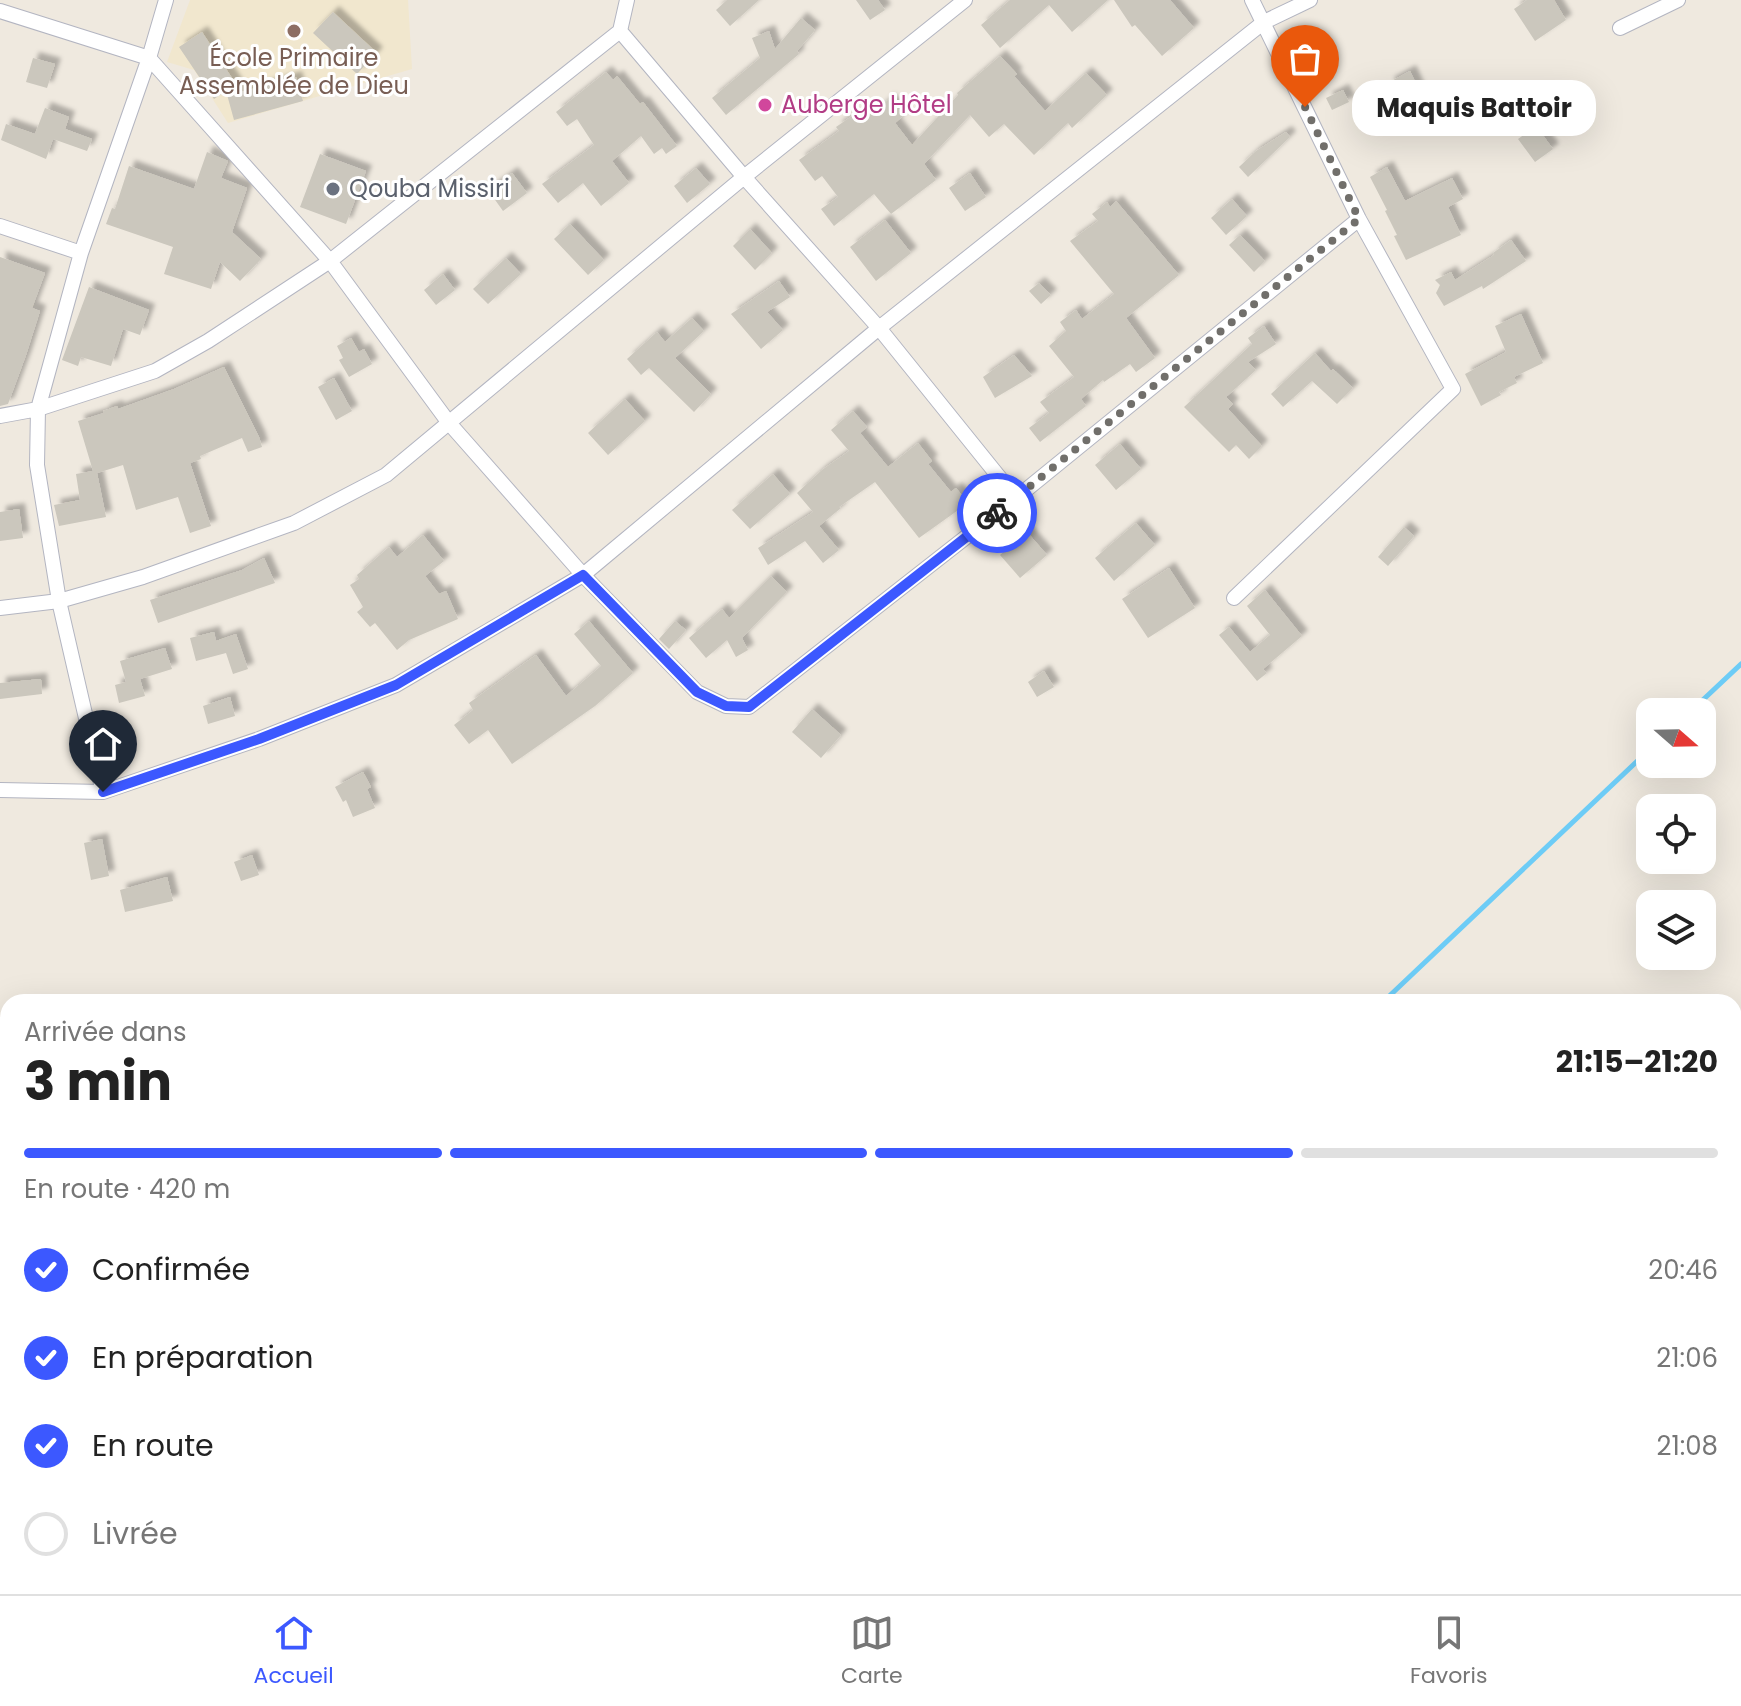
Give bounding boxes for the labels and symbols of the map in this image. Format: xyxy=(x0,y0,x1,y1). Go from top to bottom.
marker: École Primaire Assemblée de Dieu xyxy=(285,22,303,40)
pin xyxy=(1271,25,1339,107)
place label: École Primaire Assemblée de Dieu xyxy=(179,41,409,102)
callout: Maquis Battoir xyxy=(1353,79,1597,135)
place label: Auberge Hôtel xyxy=(781,88,952,121)
marker: Auberge Hôtel xyxy=(756,96,774,114)
place label: Qouba Missiri xyxy=(349,172,510,205)
marker: Qouba Missiri xyxy=(324,180,342,198)
courier xyxy=(957,473,1037,553)
north arrow xyxy=(1636,698,1716,778)
pin xyxy=(69,710,137,792)

